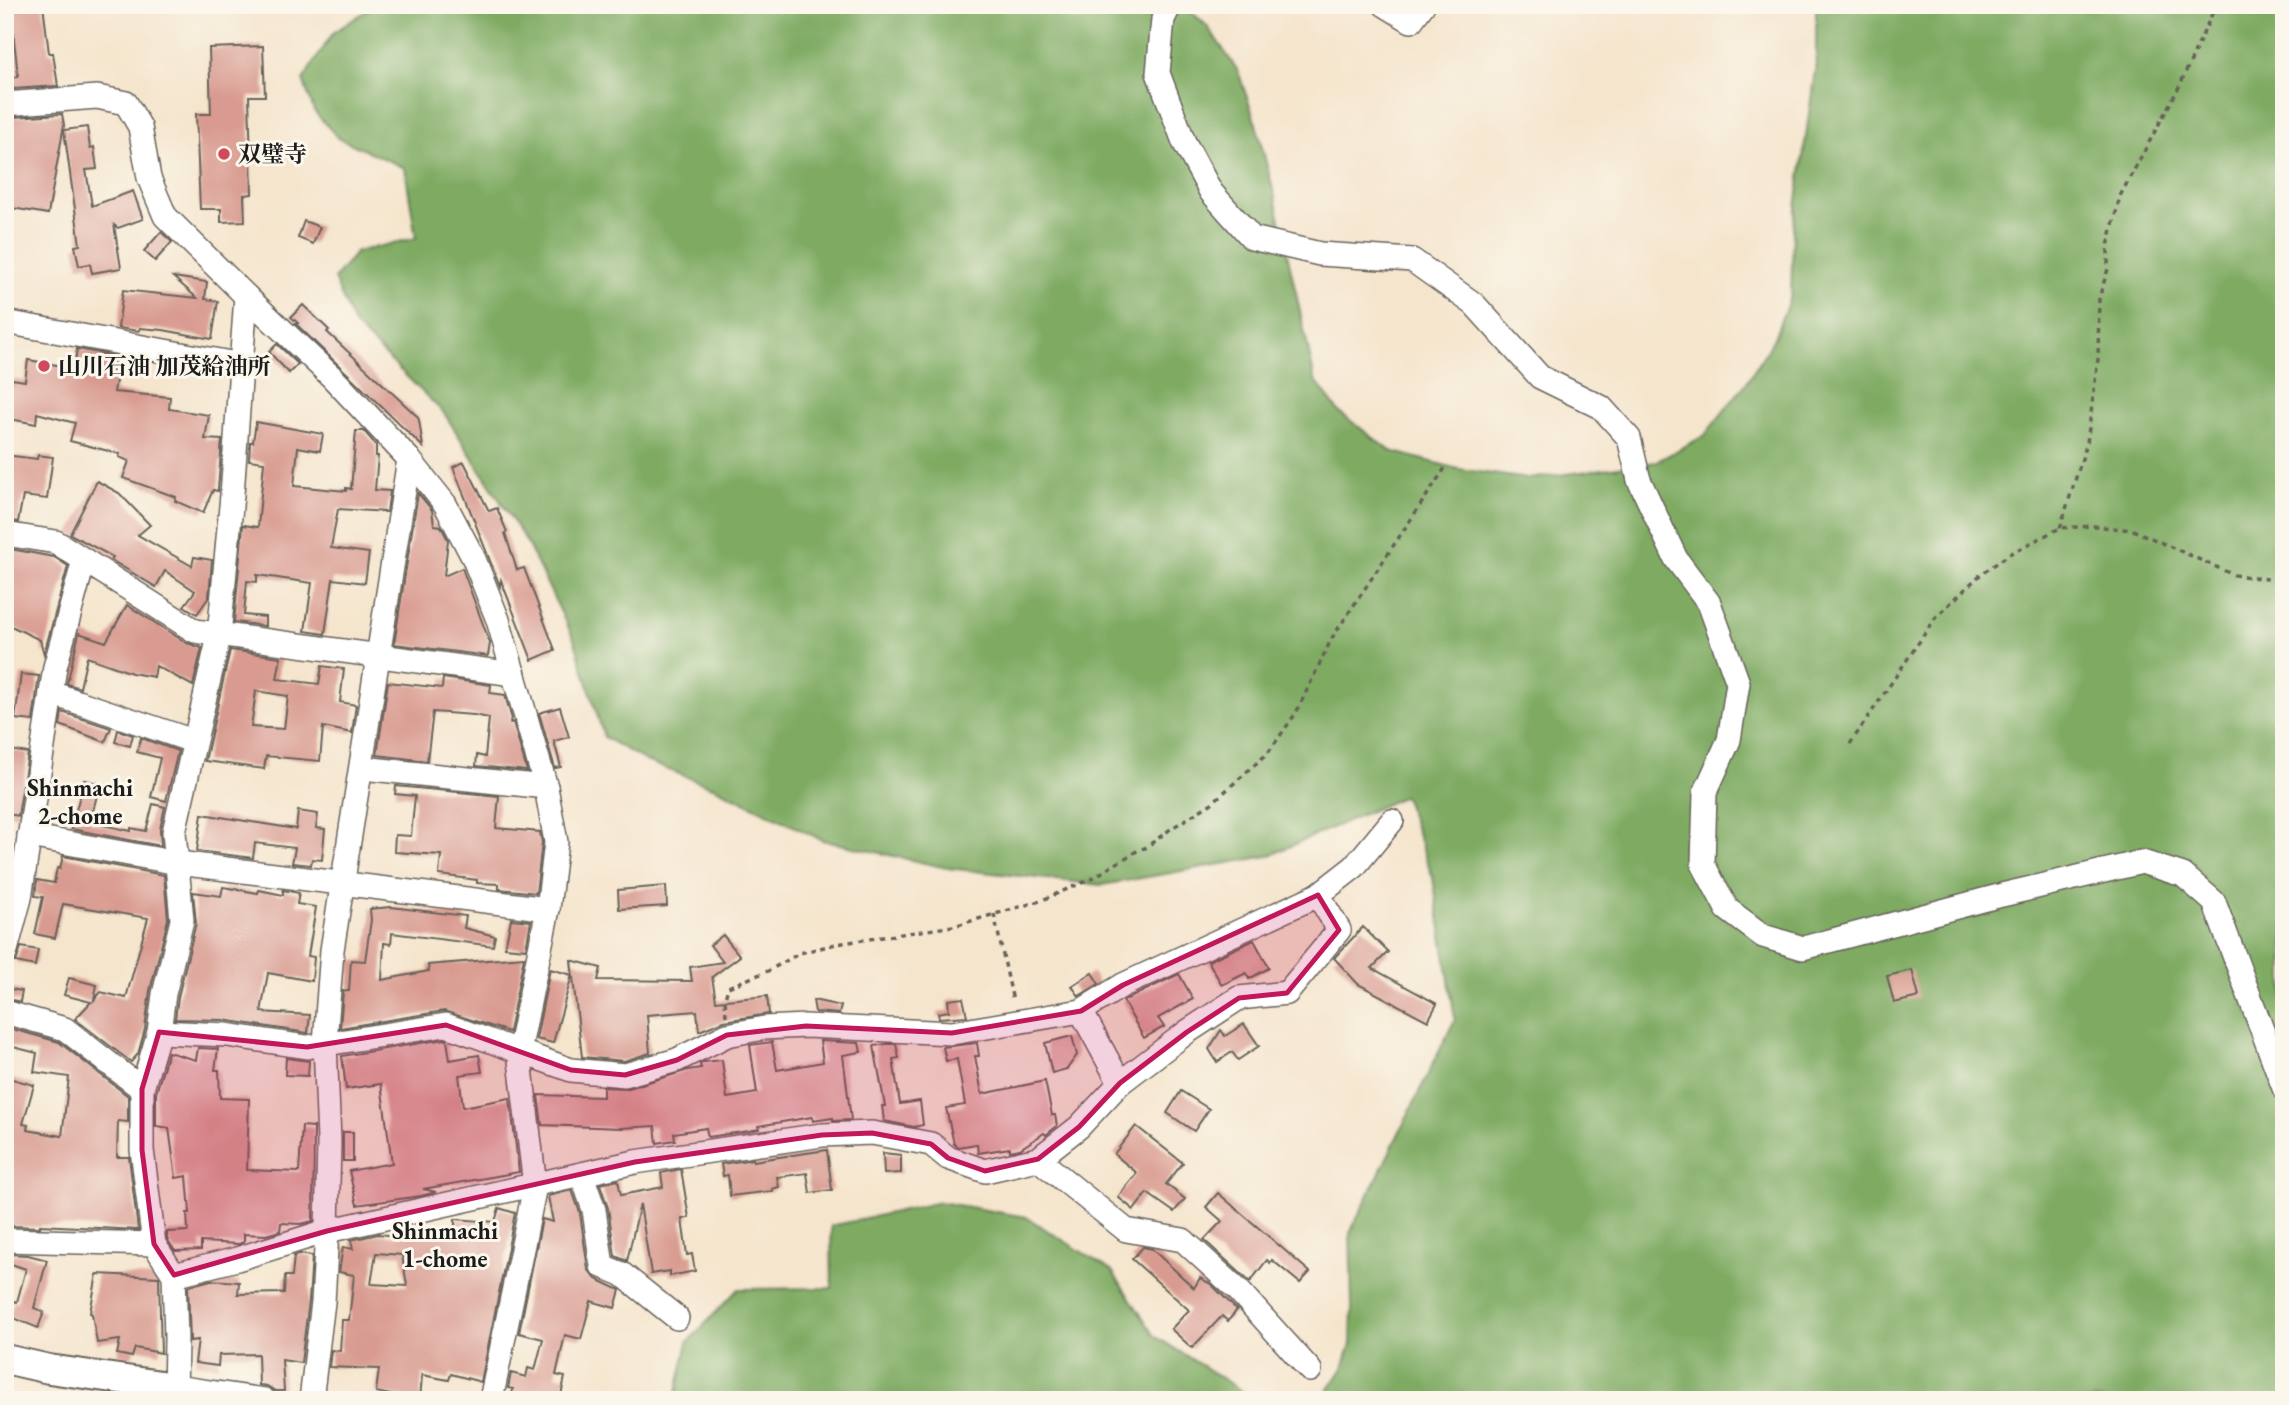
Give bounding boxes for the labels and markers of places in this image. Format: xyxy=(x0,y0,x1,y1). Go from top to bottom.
place label: 双璧寺 xyxy=(238,139,307,169)
marker: 双璧寺 xyxy=(216,146,232,162)
place label: 山川石油 加茂給油所 xyxy=(58,351,270,381)
marker: 山川石油 加茂給油所 xyxy=(36,358,52,374)

